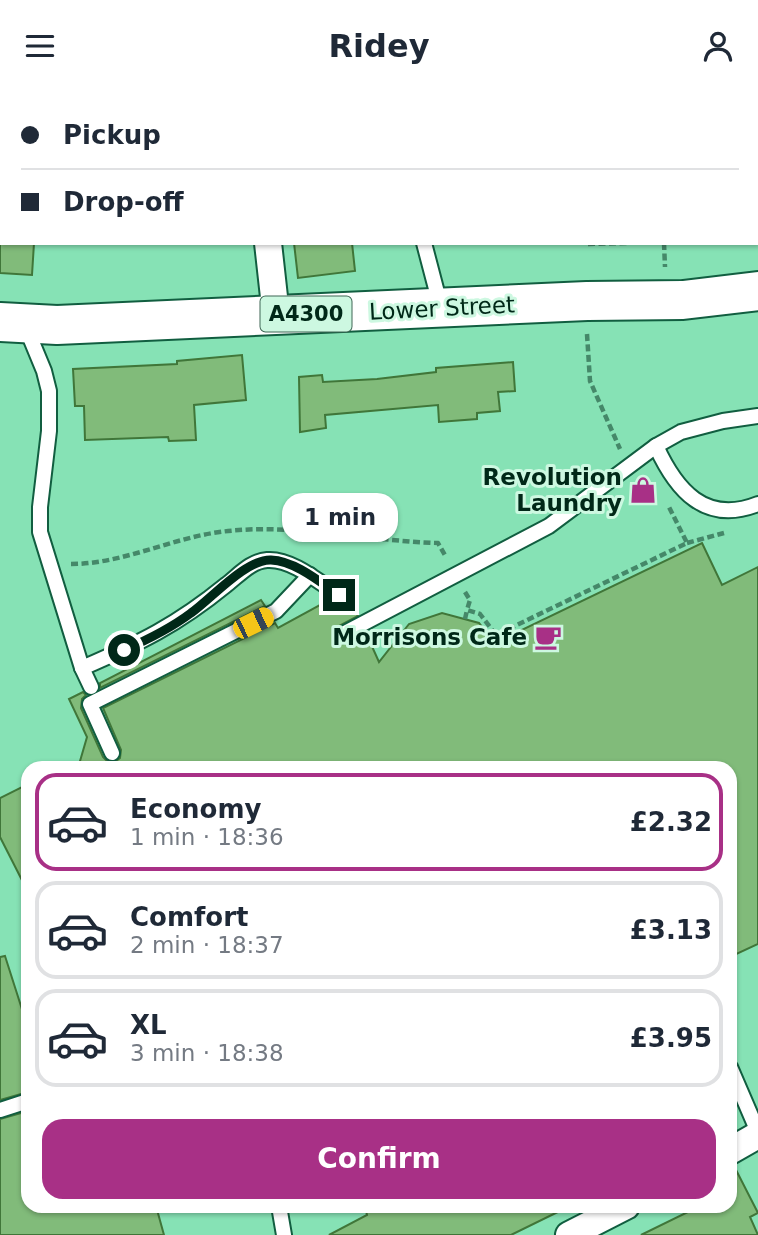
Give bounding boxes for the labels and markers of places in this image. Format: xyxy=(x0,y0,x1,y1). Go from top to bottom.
place label: Revolution Laundry xyxy=(483,464,622,516)
shop icon: Revolution Laundry xyxy=(628,475,658,505)
cafe icon: Morrisons Cafe xyxy=(533,622,563,652)
place label: Morrisons Cafe xyxy=(332,624,527,650)

